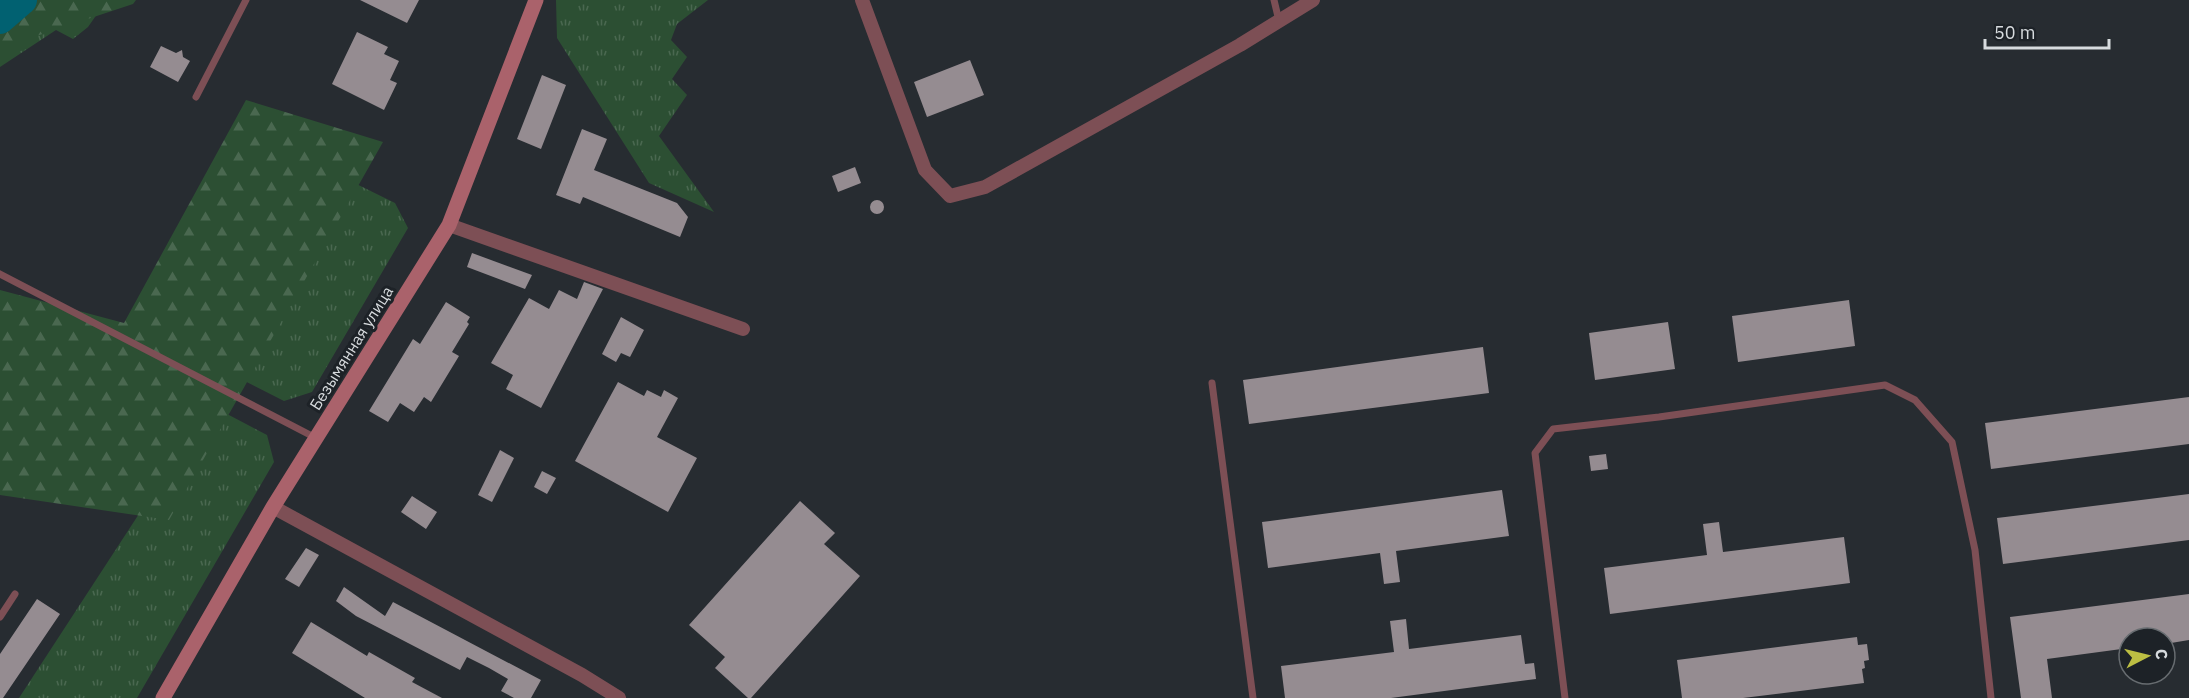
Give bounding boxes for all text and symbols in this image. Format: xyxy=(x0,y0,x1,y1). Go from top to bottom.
scale bar xyxy=(1985,12,2110,50)
text: 50 m xyxy=(1994,21,2036,44)
street label: Безымянная улица xyxy=(305,282,397,414)
north arrow xyxy=(2117,626,2177,686)
text: С xyxy=(2151,648,2172,661)

